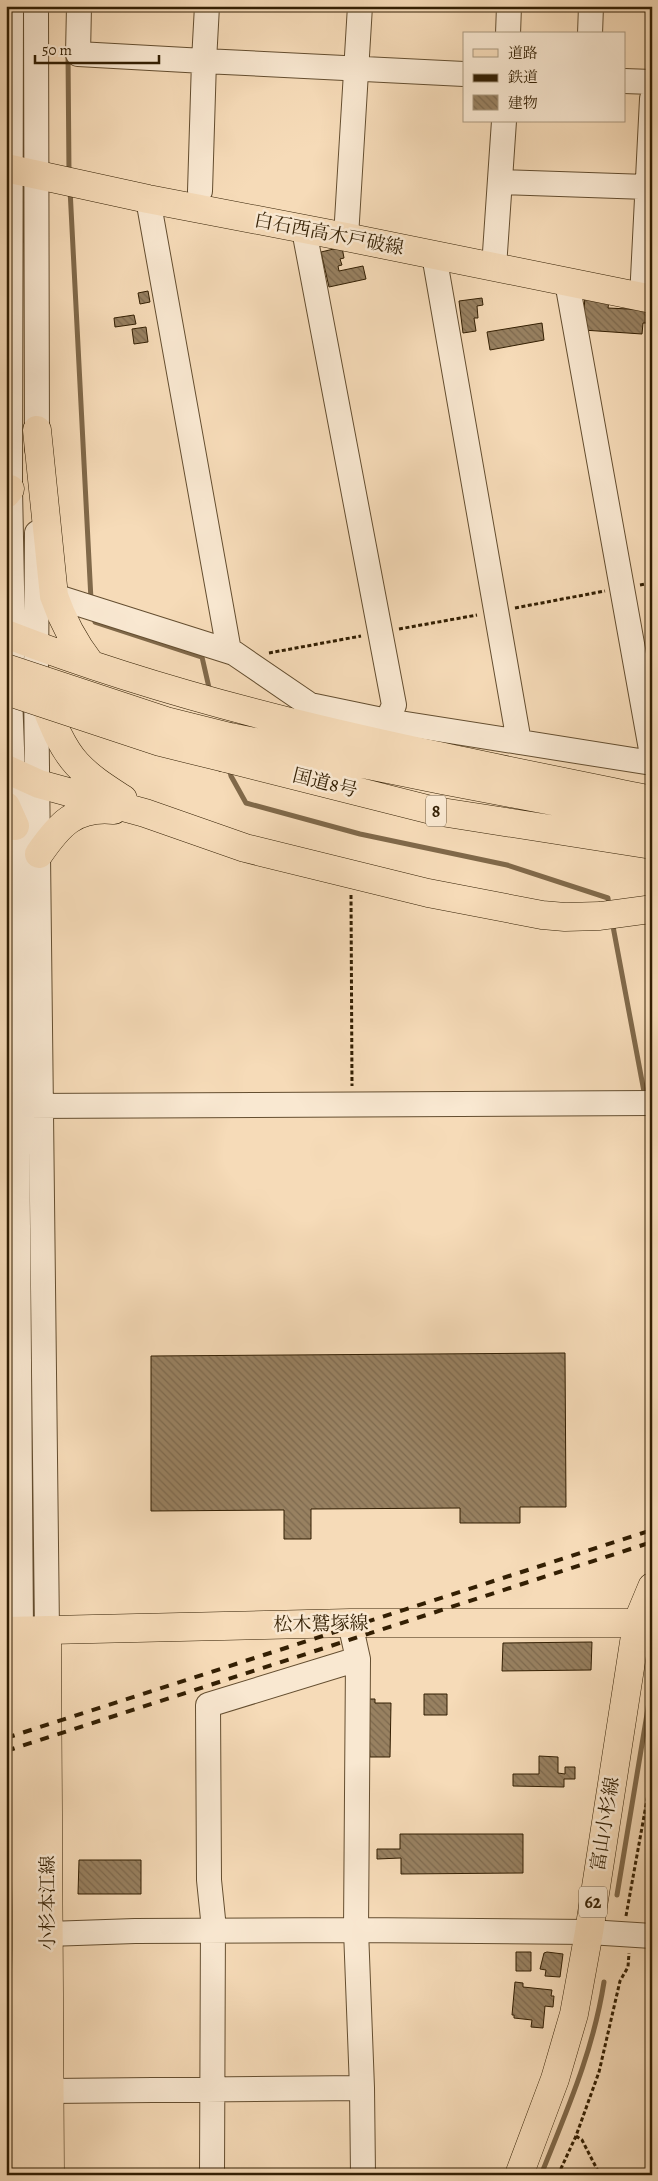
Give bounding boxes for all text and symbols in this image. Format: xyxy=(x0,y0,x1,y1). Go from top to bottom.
scale bar xyxy=(35,32,159,64)
legend xyxy=(463,32,626,122)
text: 50 m xyxy=(42,40,72,60)
text: 道路 xyxy=(508,43,538,63)
text: 鉄道 xyxy=(508,67,538,87)
text: 建物 xyxy=(508,93,538,113)
street label: 白石西高木戸破線 xyxy=(252,207,406,261)
street label: 国道8号 xyxy=(290,762,360,804)
road number: 8 xyxy=(426,796,446,826)
street label: 松木鷲塚線 xyxy=(273,1610,369,1638)
street label: 富山小杉線 xyxy=(585,1775,625,1873)
street label: 小杉本江線 xyxy=(35,1855,61,1951)
road number: 62 xyxy=(579,1886,607,1918)

